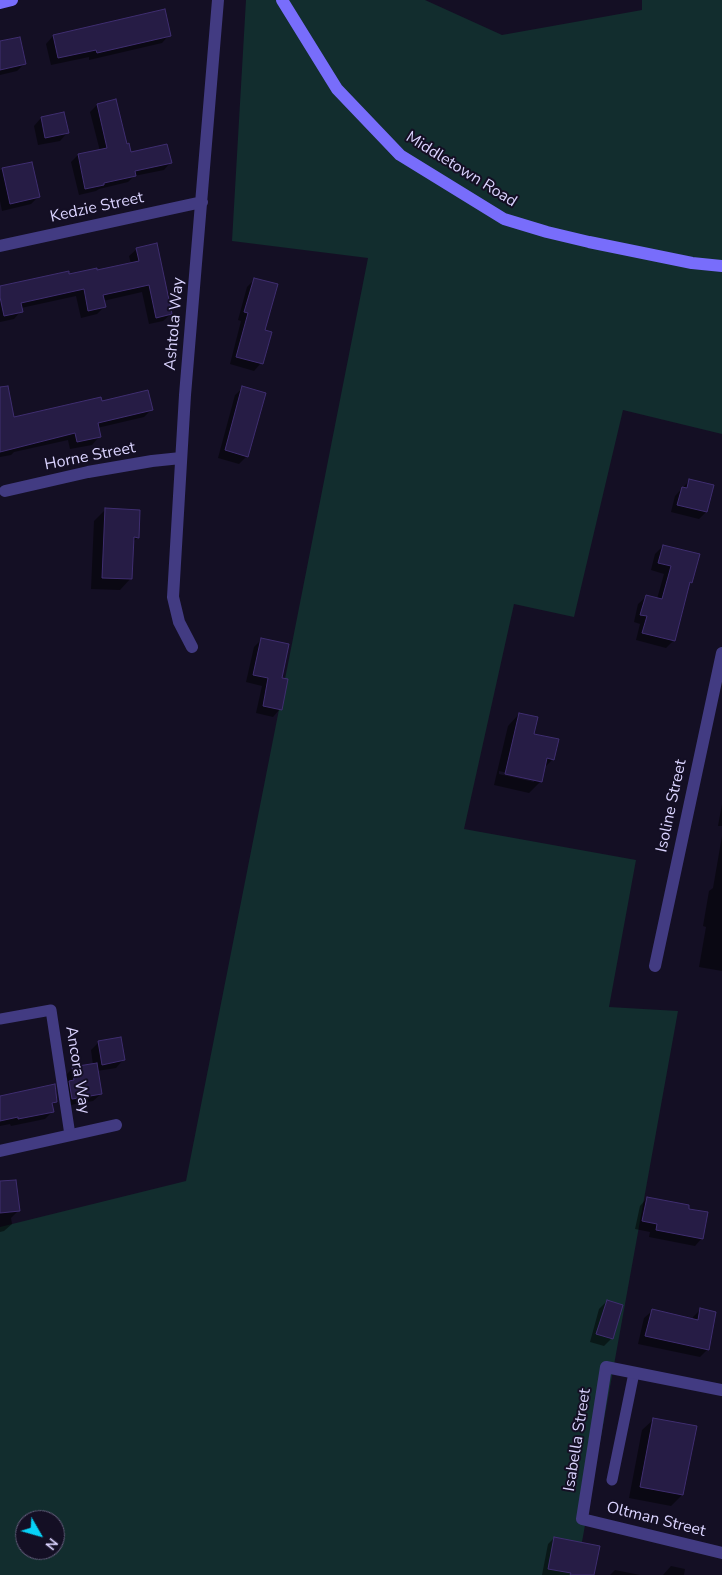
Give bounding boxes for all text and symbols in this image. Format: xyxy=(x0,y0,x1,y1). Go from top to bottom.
street label: Middletown Road xyxy=(402,128,520,212)
street label: Kedzie Street xyxy=(49,189,145,227)
street label: Ashtola Way xyxy=(161,277,189,371)
street label: Horne Street xyxy=(43,439,137,475)
street label: Isoline Street xyxy=(653,758,691,854)
street label: Ancora Way xyxy=(61,1025,93,1115)
street label: Isabella Street xyxy=(560,1387,596,1493)
street label: Oltman Street xyxy=(604,1498,708,1542)
north arrow xyxy=(15,1510,65,1560)
text: N xyxy=(41,1534,62,1554)

